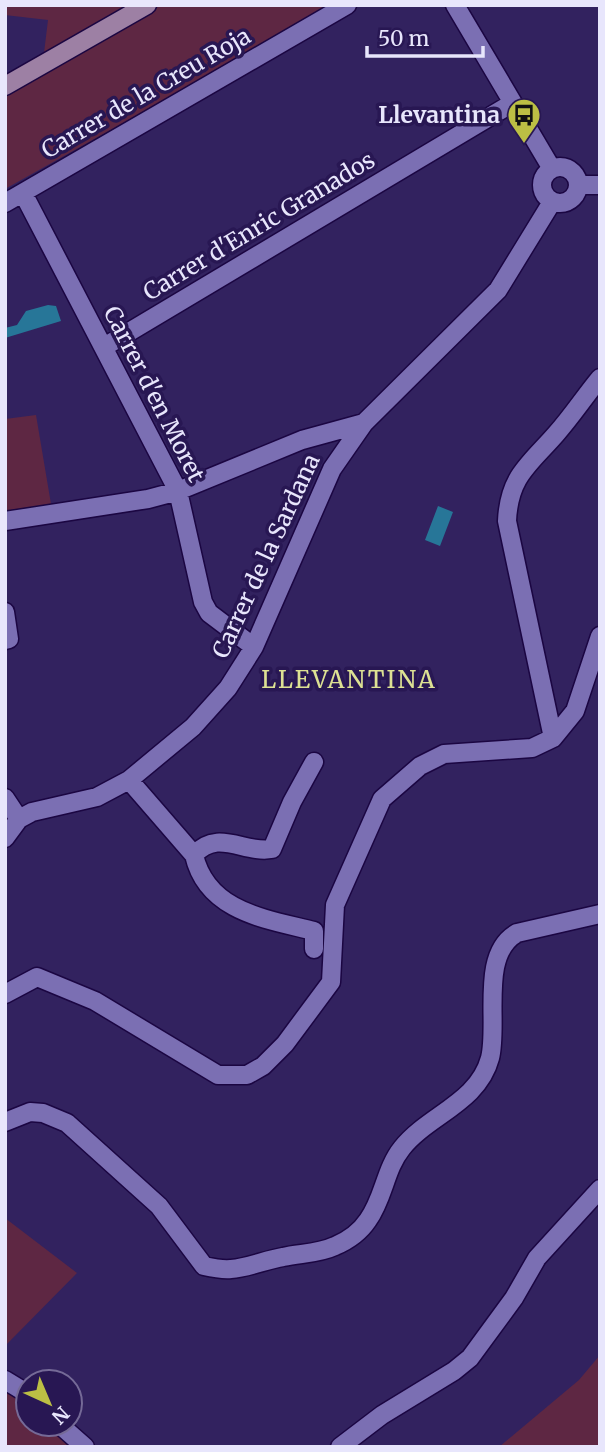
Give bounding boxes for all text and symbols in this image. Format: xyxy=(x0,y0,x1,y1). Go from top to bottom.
scale bar xyxy=(367,14,482,58)
street label: Carrer de la Creu Roja xyxy=(36,21,256,164)
text: 50 m xyxy=(378,25,429,52)
bus stop icon: Llevantina xyxy=(505,96,543,145)
place label: Llevantina xyxy=(378,100,500,129)
street label: Carrer d'Enric Granados xyxy=(138,145,380,306)
street label: Carrer d'en Moret xyxy=(98,301,211,486)
street label: Carrer de la Sardana xyxy=(206,449,326,662)
district label: LLEVANTINA xyxy=(261,664,437,695)
north arrow xyxy=(14,1368,84,1438)
text: N xyxy=(47,1401,75,1429)

